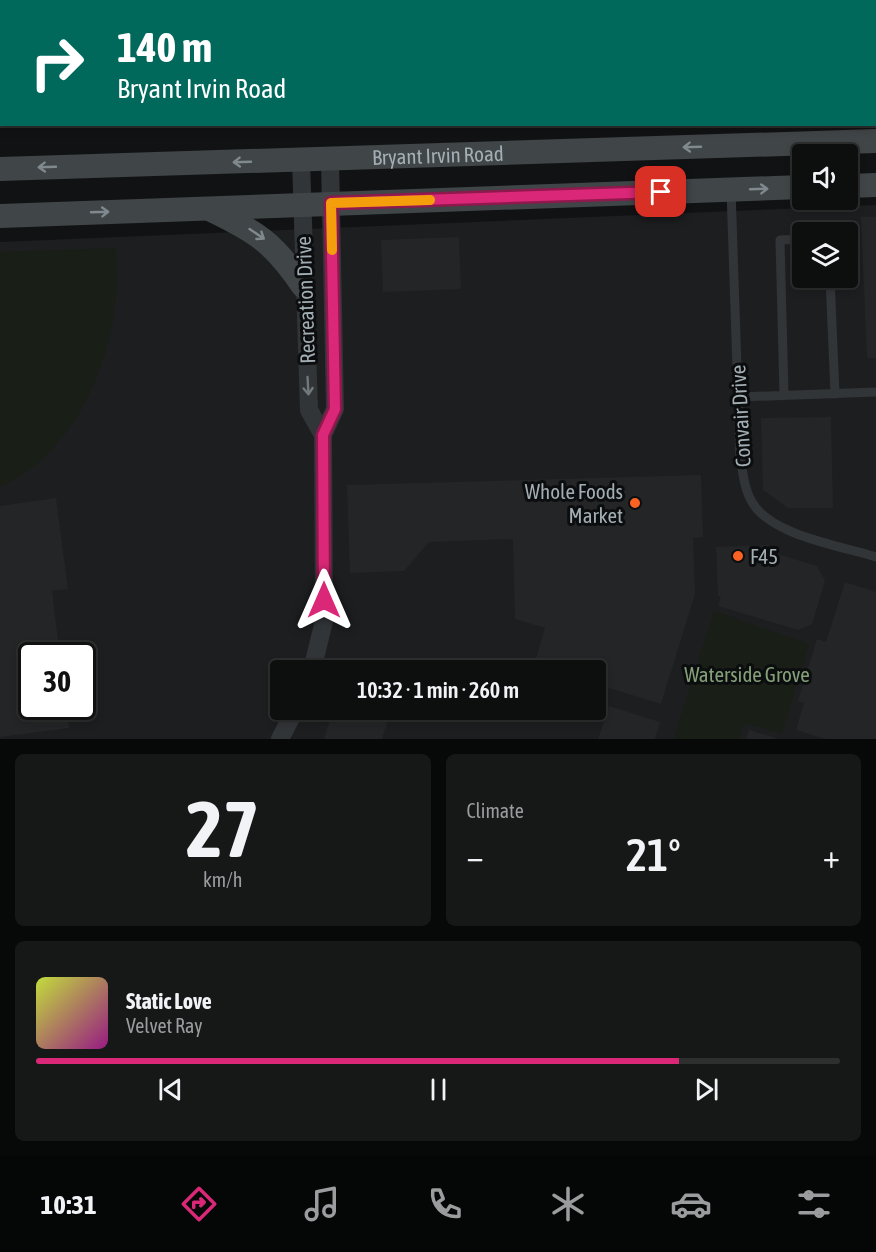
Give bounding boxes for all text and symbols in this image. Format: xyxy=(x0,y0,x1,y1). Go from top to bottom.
text: 140 m xyxy=(117,23,212,71)
icon: right xyxy=(18,24,96,102)
text: Bryant Irvin Road xyxy=(117,73,286,104)
street label: Bryant Irvin Road xyxy=(372,141,504,169)
one-way arrow xyxy=(682,141,702,152)
map controls xyxy=(792,144,858,288)
button: sound xyxy=(792,144,858,210)
one-way arrow xyxy=(233,156,253,168)
one-way arrow xyxy=(38,162,58,173)
pin xyxy=(635,166,686,217)
icon: arrive xyxy=(644,175,677,208)
one-way arrow xyxy=(749,183,769,195)
one-way arrow xyxy=(90,207,110,218)
button: layers xyxy=(792,222,858,288)
one-way arrow xyxy=(249,228,266,241)
street label: Recreation Drive xyxy=(291,236,319,364)
street label: Convair Drive xyxy=(725,364,755,468)
one-way arrow xyxy=(302,376,313,396)
place label: Whole Foods Market xyxy=(525,479,623,527)
marker: Whole Foods Market xyxy=(628,496,642,510)
place label: F45 xyxy=(750,544,778,568)
marker: F45 xyxy=(731,549,745,563)
position arrow xyxy=(292,568,356,632)
speed limit sign: 30 xyxy=(18,642,96,720)
park label: Waterside Grove xyxy=(684,662,810,686)
text: 10:32 · 1 min · 260 m xyxy=(357,677,519,703)
text: 27 xyxy=(186,784,259,874)
text: Climate xyxy=(467,799,524,822)
text: 21° xyxy=(626,829,681,881)
text: − xyxy=(467,837,484,875)
text: + xyxy=(823,837,840,875)
text: km/h xyxy=(203,868,243,891)
text: Static Love xyxy=(126,988,212,1014)
text: Velvet Ray xyxy=(126,1014,203,1037)
icon: previous xyxy=(154,1073,187,1106)
icon: pause xyxy=(422,1073,455,1106)
icon: next xyxy=(690,1073,723,1106)
icon: directions xyxy=(178,1183,220,1225)
icon: music xyxy=(301,1183,343,1225)
icon: phone xyxy=(424,1183,466,1225)
icon: climate xyxy=(547,1183,589,1225)
icon: car xyxy=(670,1183,712,1225)
icon: filters xyxy=(793,1183,835,1225)
text: 10:31 xyxy=(41,1189,97,1220)

